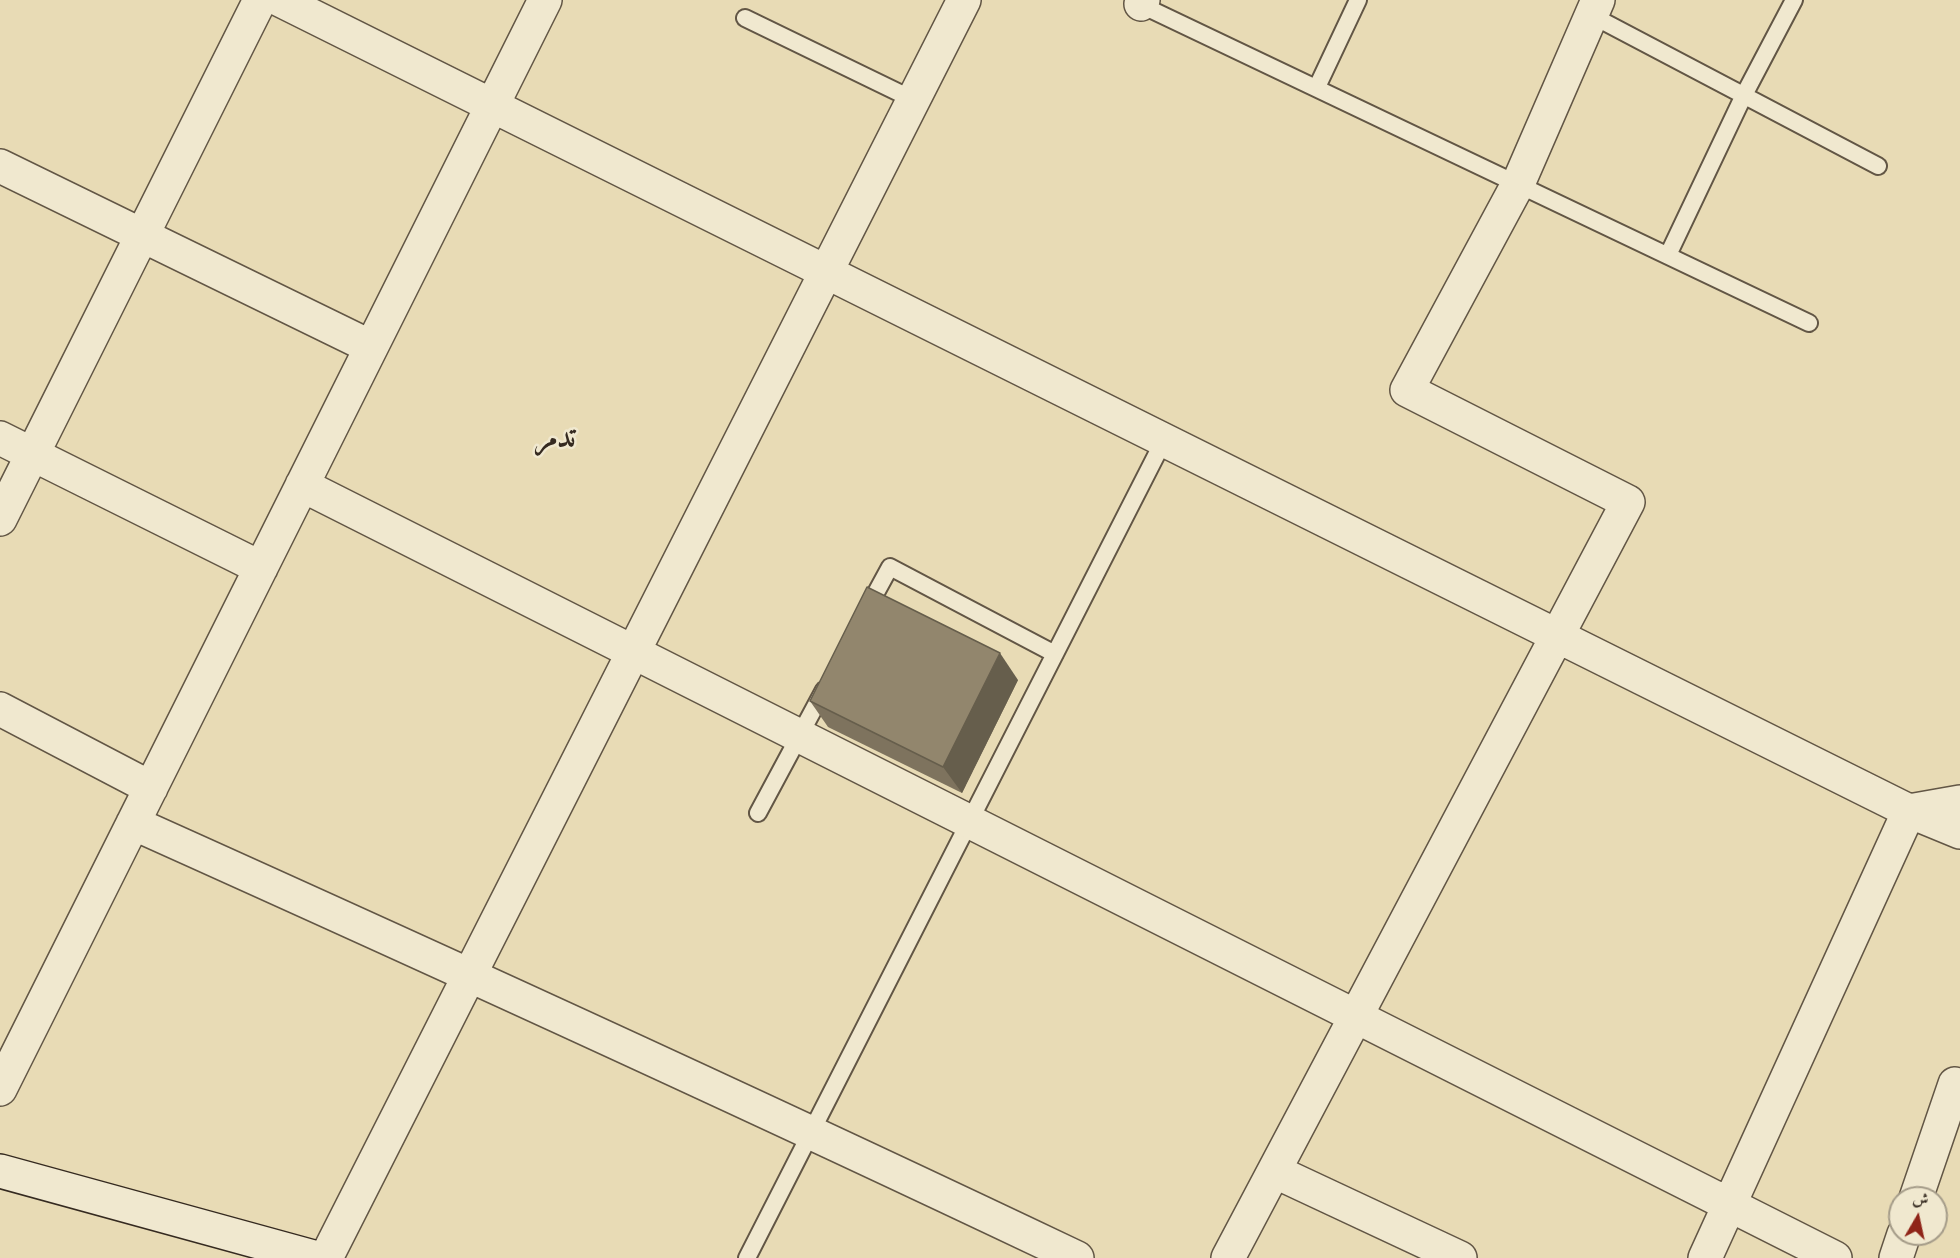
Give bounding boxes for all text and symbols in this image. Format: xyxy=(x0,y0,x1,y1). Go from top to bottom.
district label: تدمر xyxy=(534,422,576,456)
north arrow xyxy=(1888,1186,1948,1246)
text: ش xyxy=(1911,1191,1930,1209)

